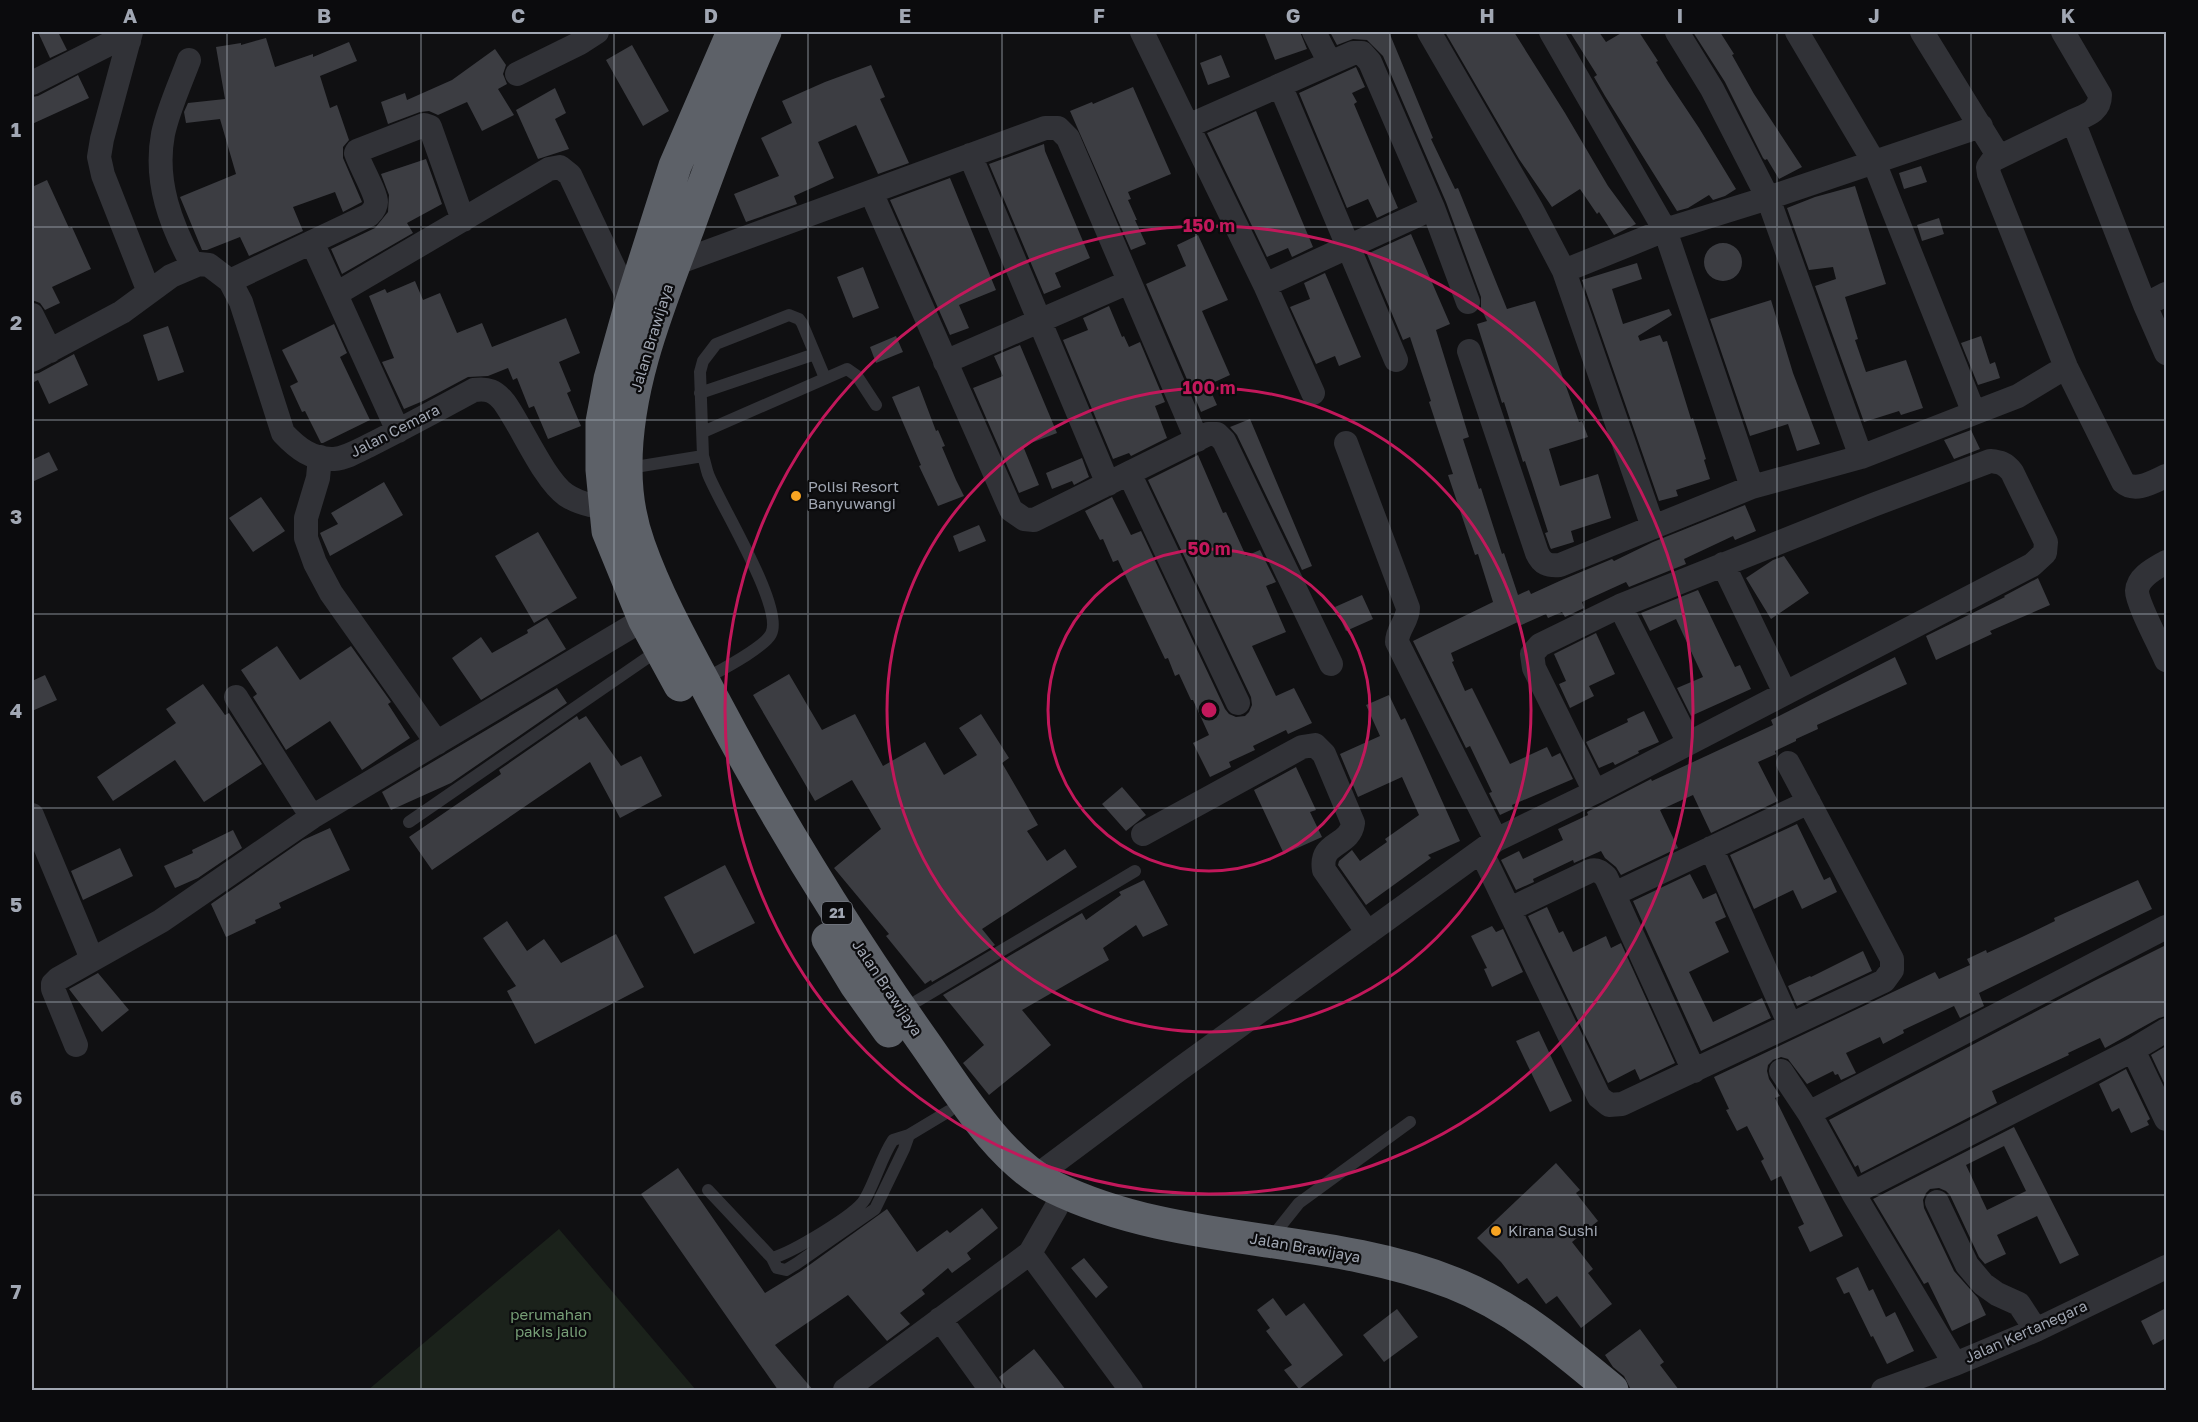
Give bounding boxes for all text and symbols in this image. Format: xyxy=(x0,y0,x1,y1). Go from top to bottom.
text: A xyxy=(123,3,137,27)
text: B xyxy=(317,3,331,27)
text: C xyxy=(511,3,525,27)
text: D xyxy=(704,3,718,27)
text: E xyxy=(899,3,911,27)
text: F xyxy=(1093,3,1105,27)
text: G xyxy=(1286,3,1300,27)
text: H xyxy=(1479,3,1495,27)
text: I xyxy=(1677,3,1683,27)
text: J xyxy=(1868,3,1880,27)
text: K xyxy=(2061,3,2076,27)
text: 1 xyxy=(11,117,21,141)
text: 150 m xyxy=(1183,214,1235,236)
street label: Jalan Brawijaya xyxy=(626,282,676,394)
text: 2 xyxy=(10,310,22,334)
text: 100 m xyxy=(1183,376,1235,398)
street label: Jalan Cemara xyxy=(347,400,442,460)
place label: Polisi Resort Banyuwangi xyxy=(808,477,899,512)
marker: Polisi Resort Banyuwangi xyxy=(789,489,803,503)
text: 3 xyxy=(10,504,22,528)
text: 50 m xyxy=(1188,537,1230,559)
text: 4 xyxy=(10,698,22,722)
centre of rings xyxy=(1199,700,1219,720)
text: 5 xyxy=(10,892,22,916)
road number: 21 xyxy=(822,902,852,924)
street label: Jalan Brawijaya xyxy=(849,936,927,1039)
text: 6 xyxy=(10,1085,22,1109)
place label: Kirana Sushi xyxy=(1508,1221,1598,1239)
marker: Kirana Sushi xyxy=(1489,1224,1503,1238)
street label: Jalan Brawijaya xyxy=(1249,1228,1362,1266)
text: 7 xyxy=(11,1279,22,1303)
street label: Jalan Kertanegara xyxy=(1962,1296,2090,1366)
park label: perumahan pakis jalio xyxy=(510,1305,592,1340)

